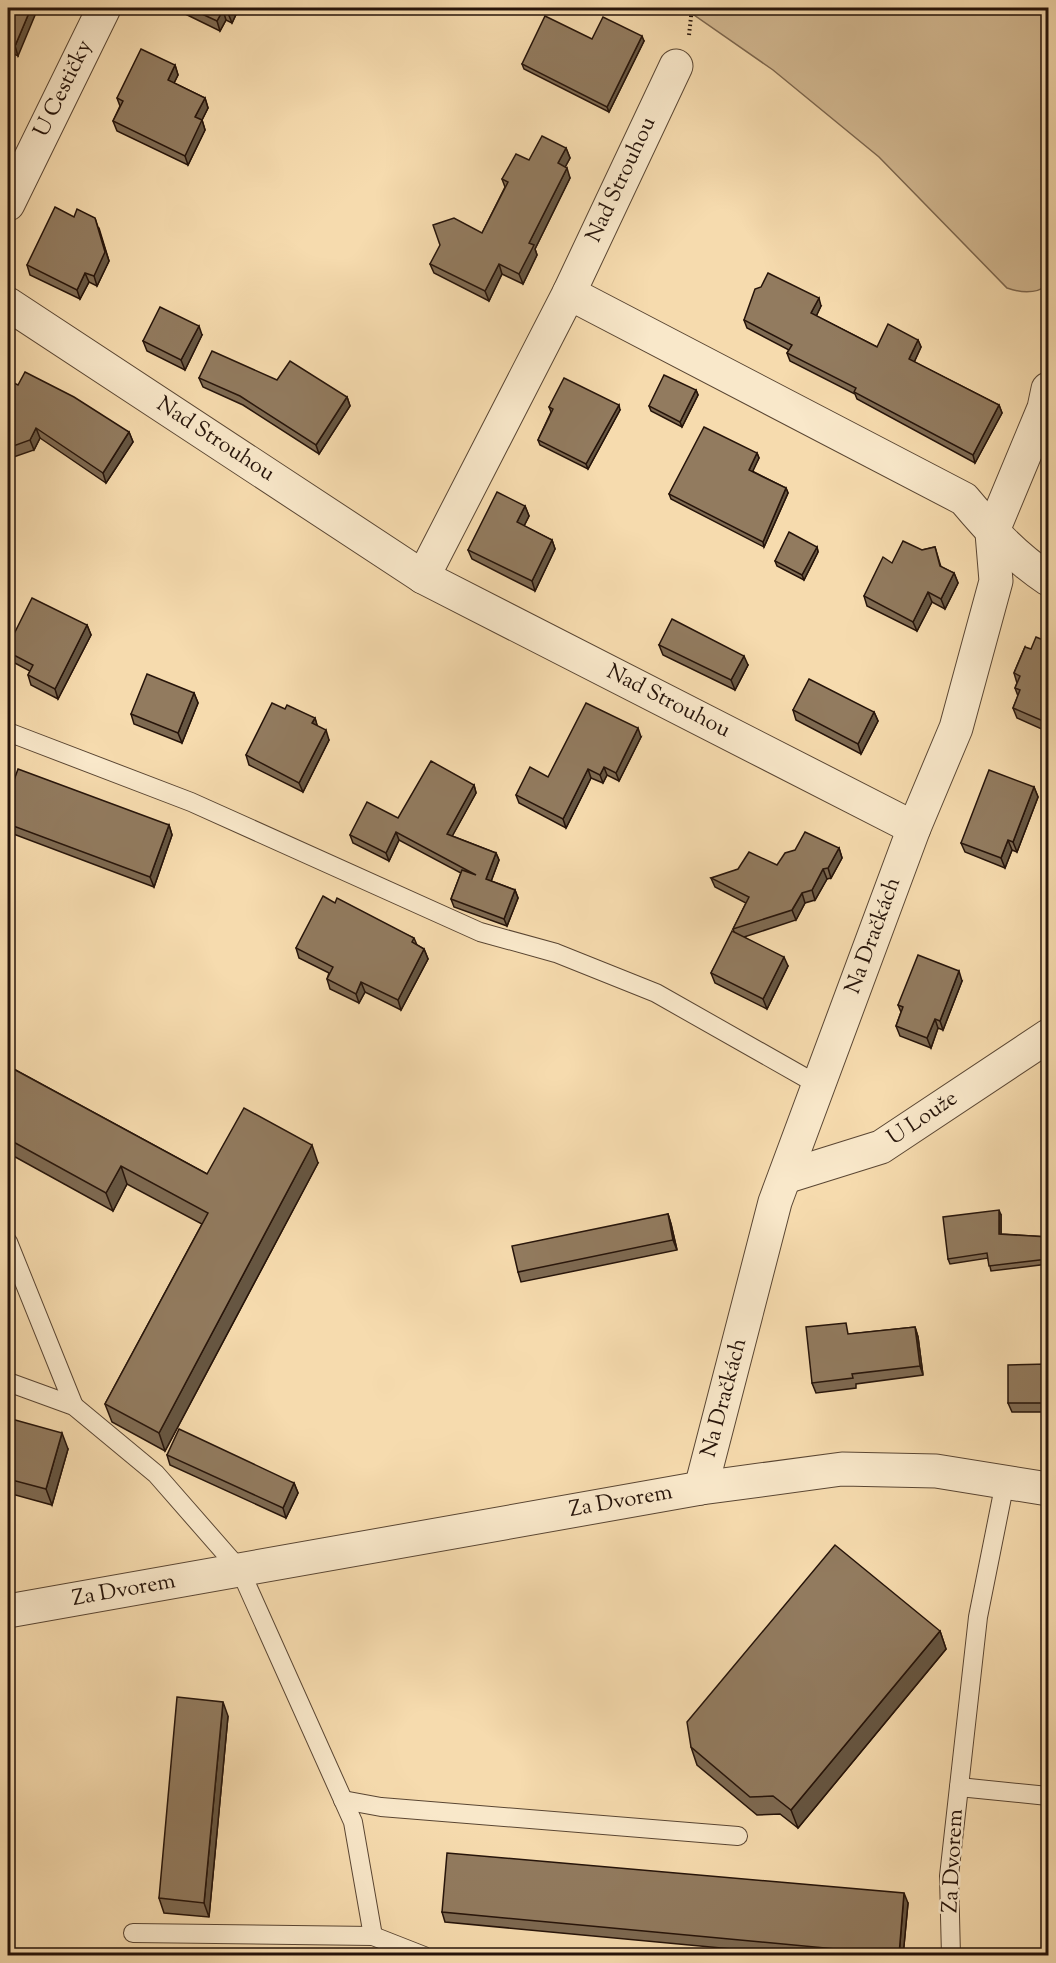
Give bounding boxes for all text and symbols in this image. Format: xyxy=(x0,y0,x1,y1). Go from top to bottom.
street label: U Cestičky xyxy=(27,35,101,143)
street label: Nad Strouhou xyxy=(579,112,665,248)
street label: Nad Strouhou xyxy=(150,390,281,490)
street label: Nad Strouhou xyxy=(600,657,736,747)
street label: Na Dračkách xyxy=(838,873,910,999)
street label: U Louže xyxy=(881,1084,965,1154)
street label: Na Dračkách xyxy=(694,1335,756,1461)
street label: Za Dvorem xyxy=(567,1477,675,1527)
street label: Za Dvorem xyxy=(70,1566,178,1616)
street label: Za Dvorem xyxy=(935,1808,973,1914)

